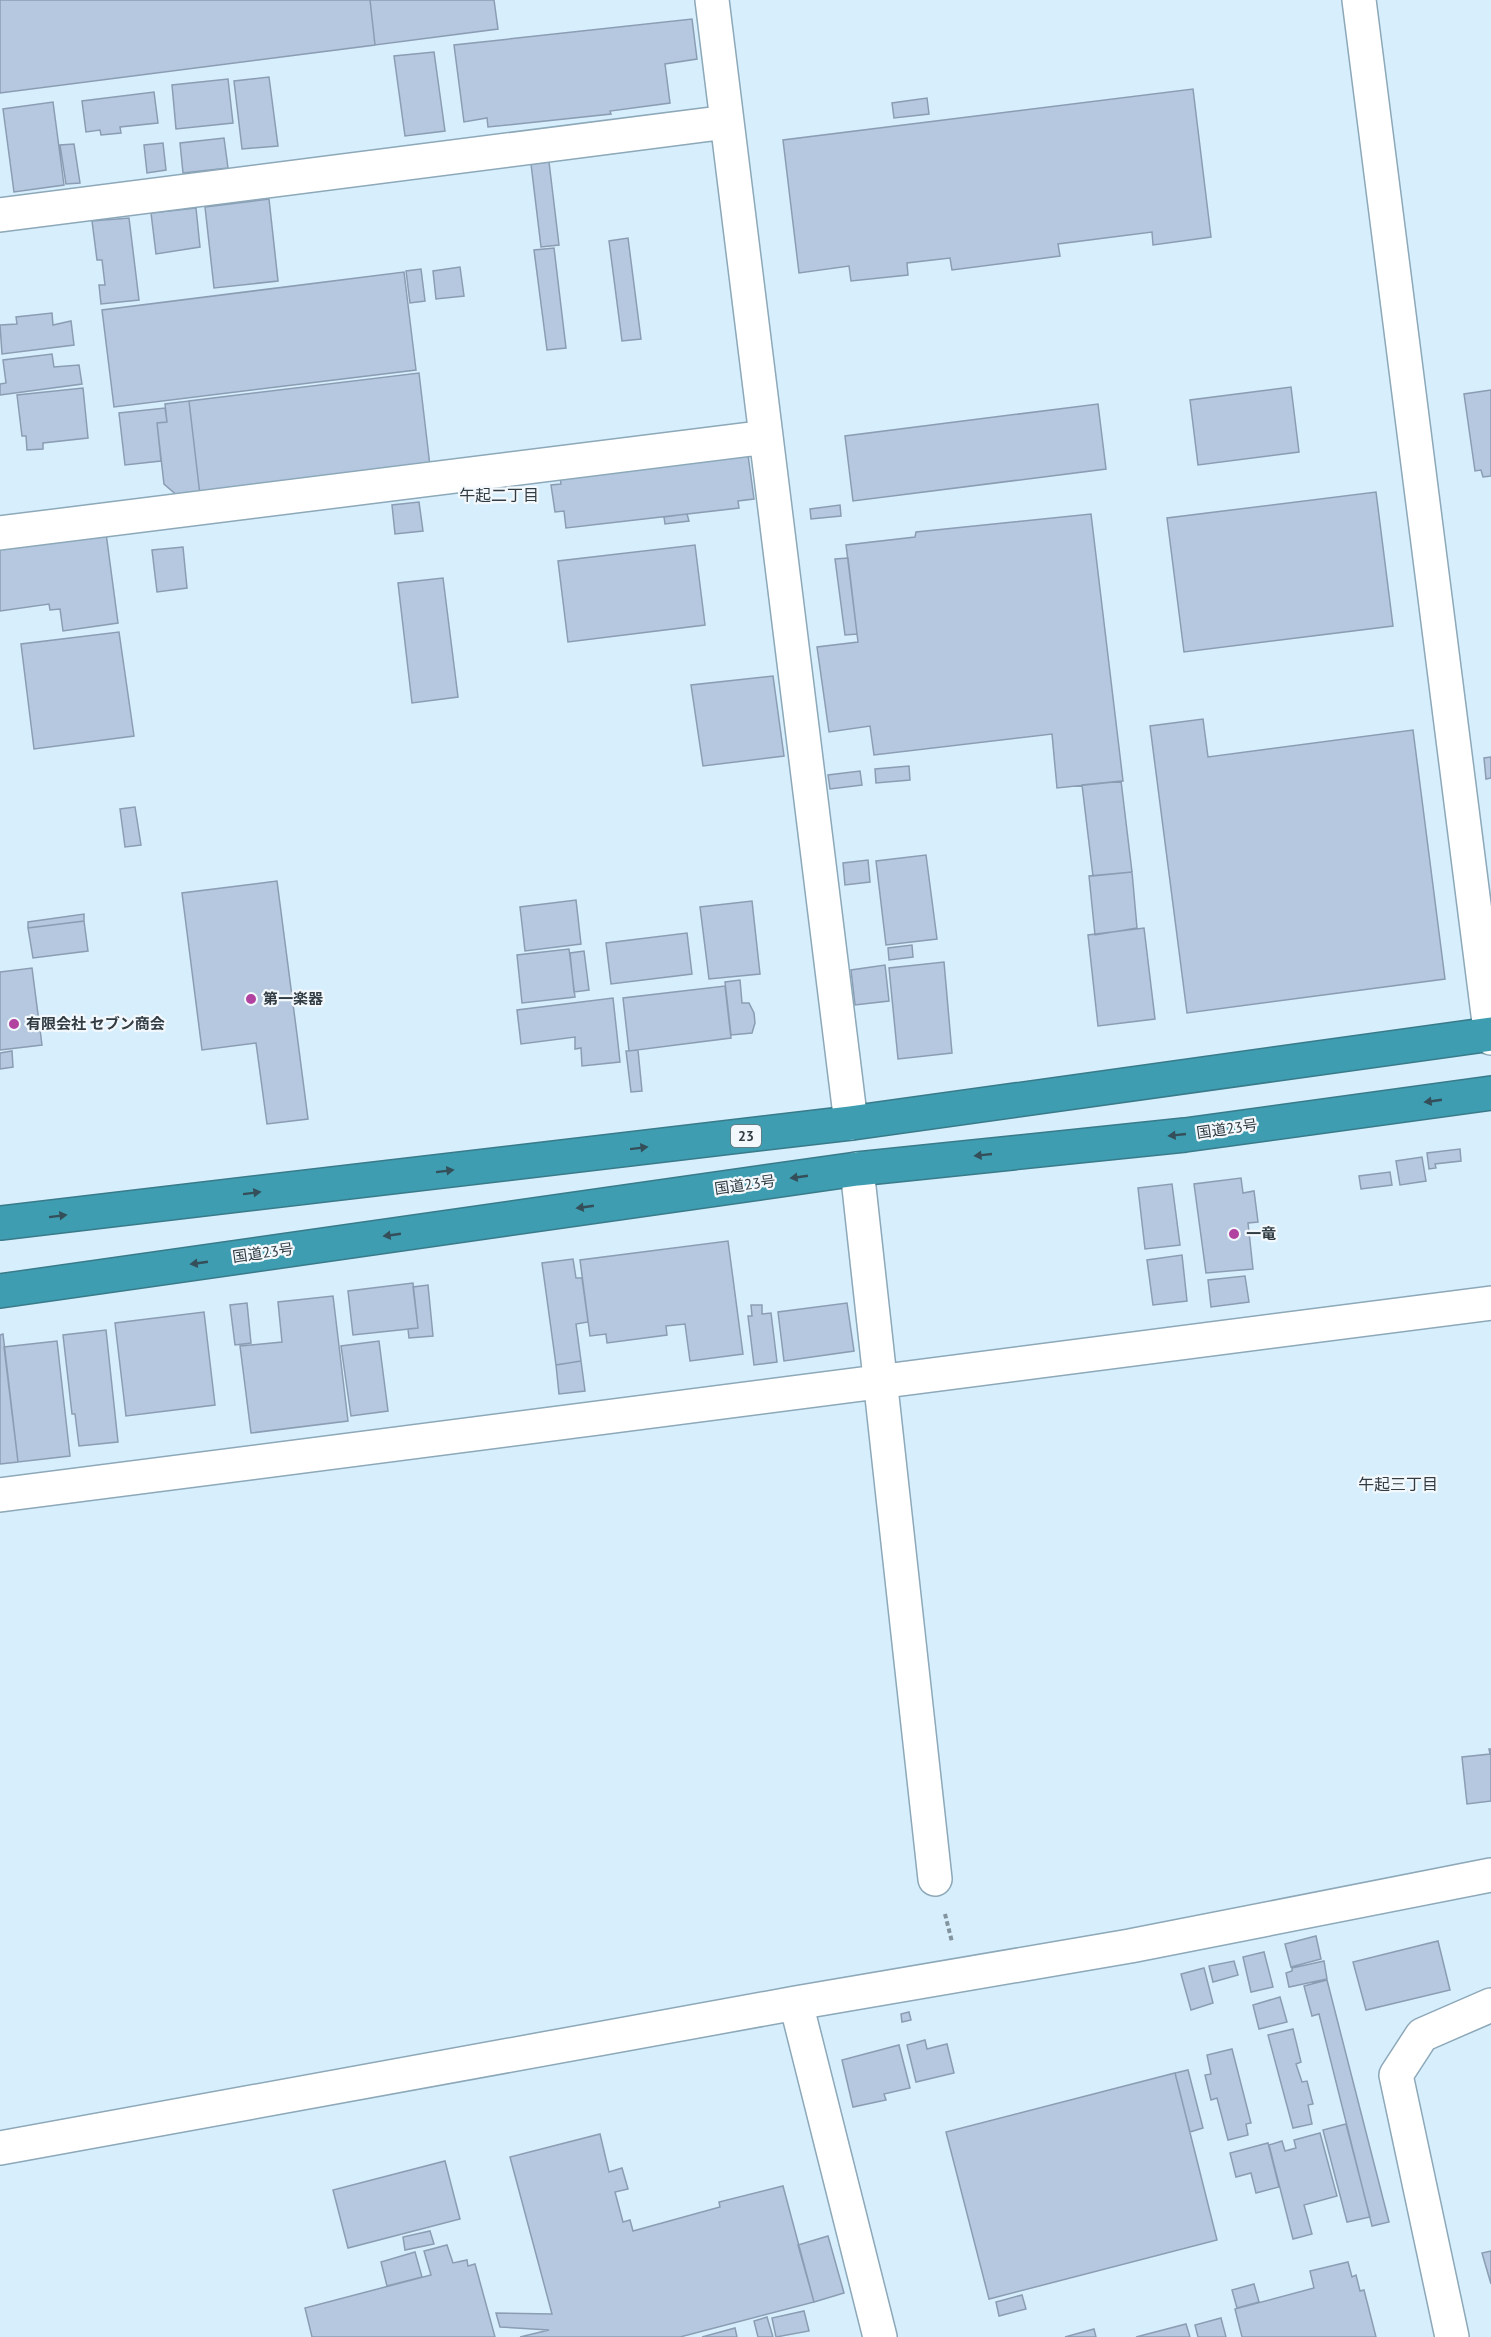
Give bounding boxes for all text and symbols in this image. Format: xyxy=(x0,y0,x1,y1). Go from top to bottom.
district label: 午起二丁目 xyxy=(459,485,539,505)
place label: 第一楽器 xyxy=(263,989,324,1008)
marker: 第一楽器 xyxy=(244,992,258,1006)
place label: 有限会社 セブン商会 xyxy=(26,1014,165,1033)
marker: 有限会社 セブン商会 xyxy=(7,1017,21,1031)
one-way arrow xyxy=(1423,1096,1442,1105)
street label: 国道23号 xyxy=(1195,1115,1259,1142)
road number: 23 xyxy=(731,1125,761,1147)
one-way arrow xyxy=(1168,1130,1187,1140)
one-way arrow xyxy=(630,1143,649,1153)
one-way arrow xyxy=(974,1151,993,1160)
one-way arrow xyxy=(436,1166,455,1176)
street label: 国道23号 xyxy=(713,1171,777,1198)
one-way arrow xyxy=(789,1172,808,1181)
one-way arrow xyxy=(242,1189,261,1198)
one-way arrow xyxy=(575,1203,594,1212)
one-way arrow xyxy=(49,1211,68,1221)
place label: 一竜 xyxy=(1246,1224,1276,1243)
marker: 一竜 xyxy=(1227,1227,1241,1241)
one-way arrow xyxy=(382,1230,401,1239)
street label: 国道23号 xyxy=(231,1239,295,1266)
one-way arrow xyxy=(189,1258,208,1267)
district label: 午起三丁目 xyxy=(1358,1474,1438,1494)

